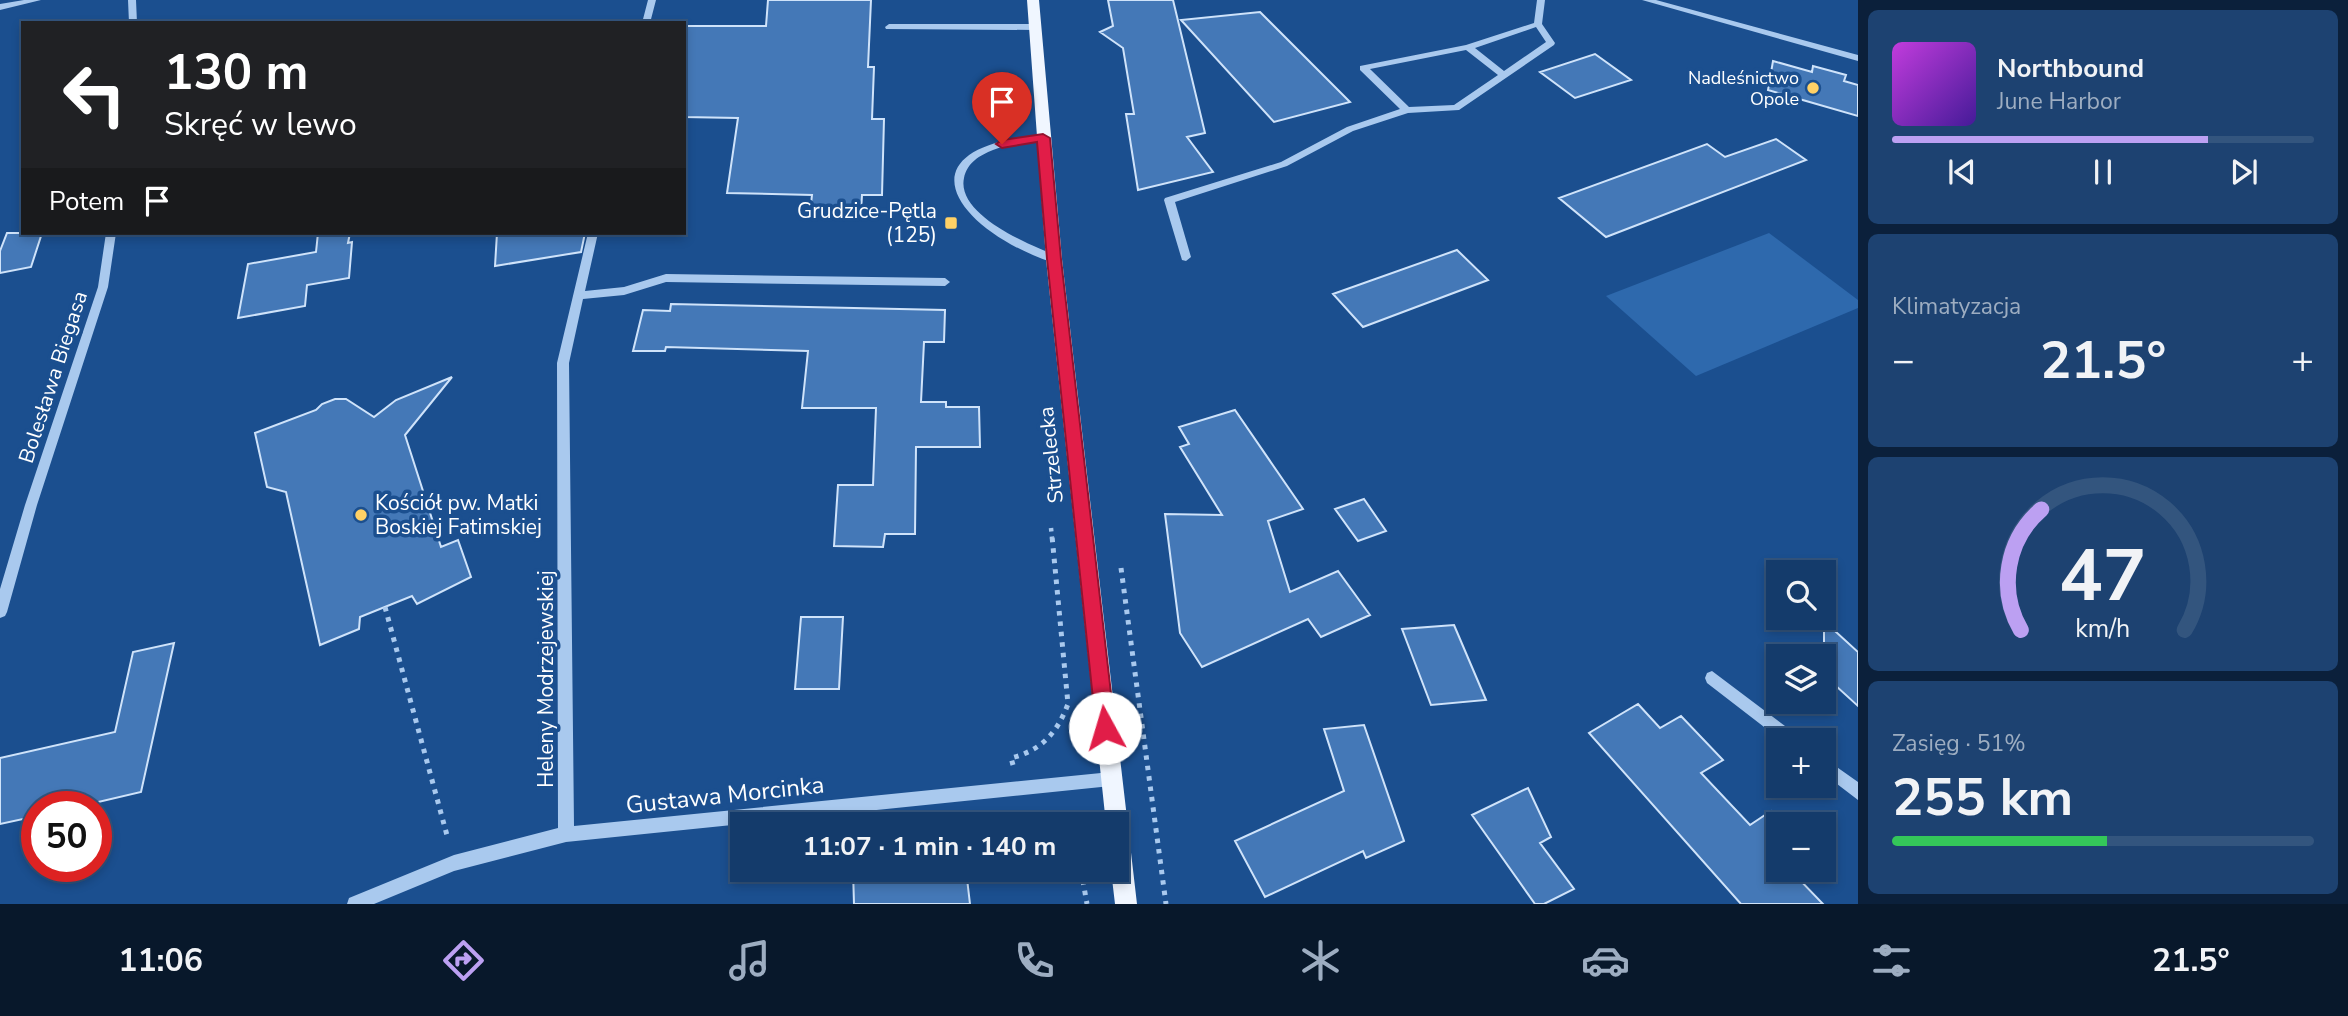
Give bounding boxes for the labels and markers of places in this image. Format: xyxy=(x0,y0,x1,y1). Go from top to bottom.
place label: Nadleśnictwo Opole xyxy=(1688,66,1799,111)
pin xyxy=(972,72,1032,144)
marker: Nadleśnictwo Opole xyxy=(1805,80,1821,96)
place label: Grudzice-Pętla (125) xyxy=(797,197,937,249)
marker: Grudzice-Pętla (125) xyxy=(943,215,959,231)
place label: Kościół pw. Matki Boskiej Fatimskiej xyxy=(375,489,542,541)
marker: Kościół pw. Matki Boskiej Fatimskiej xyxy=(353,507,369,523)

